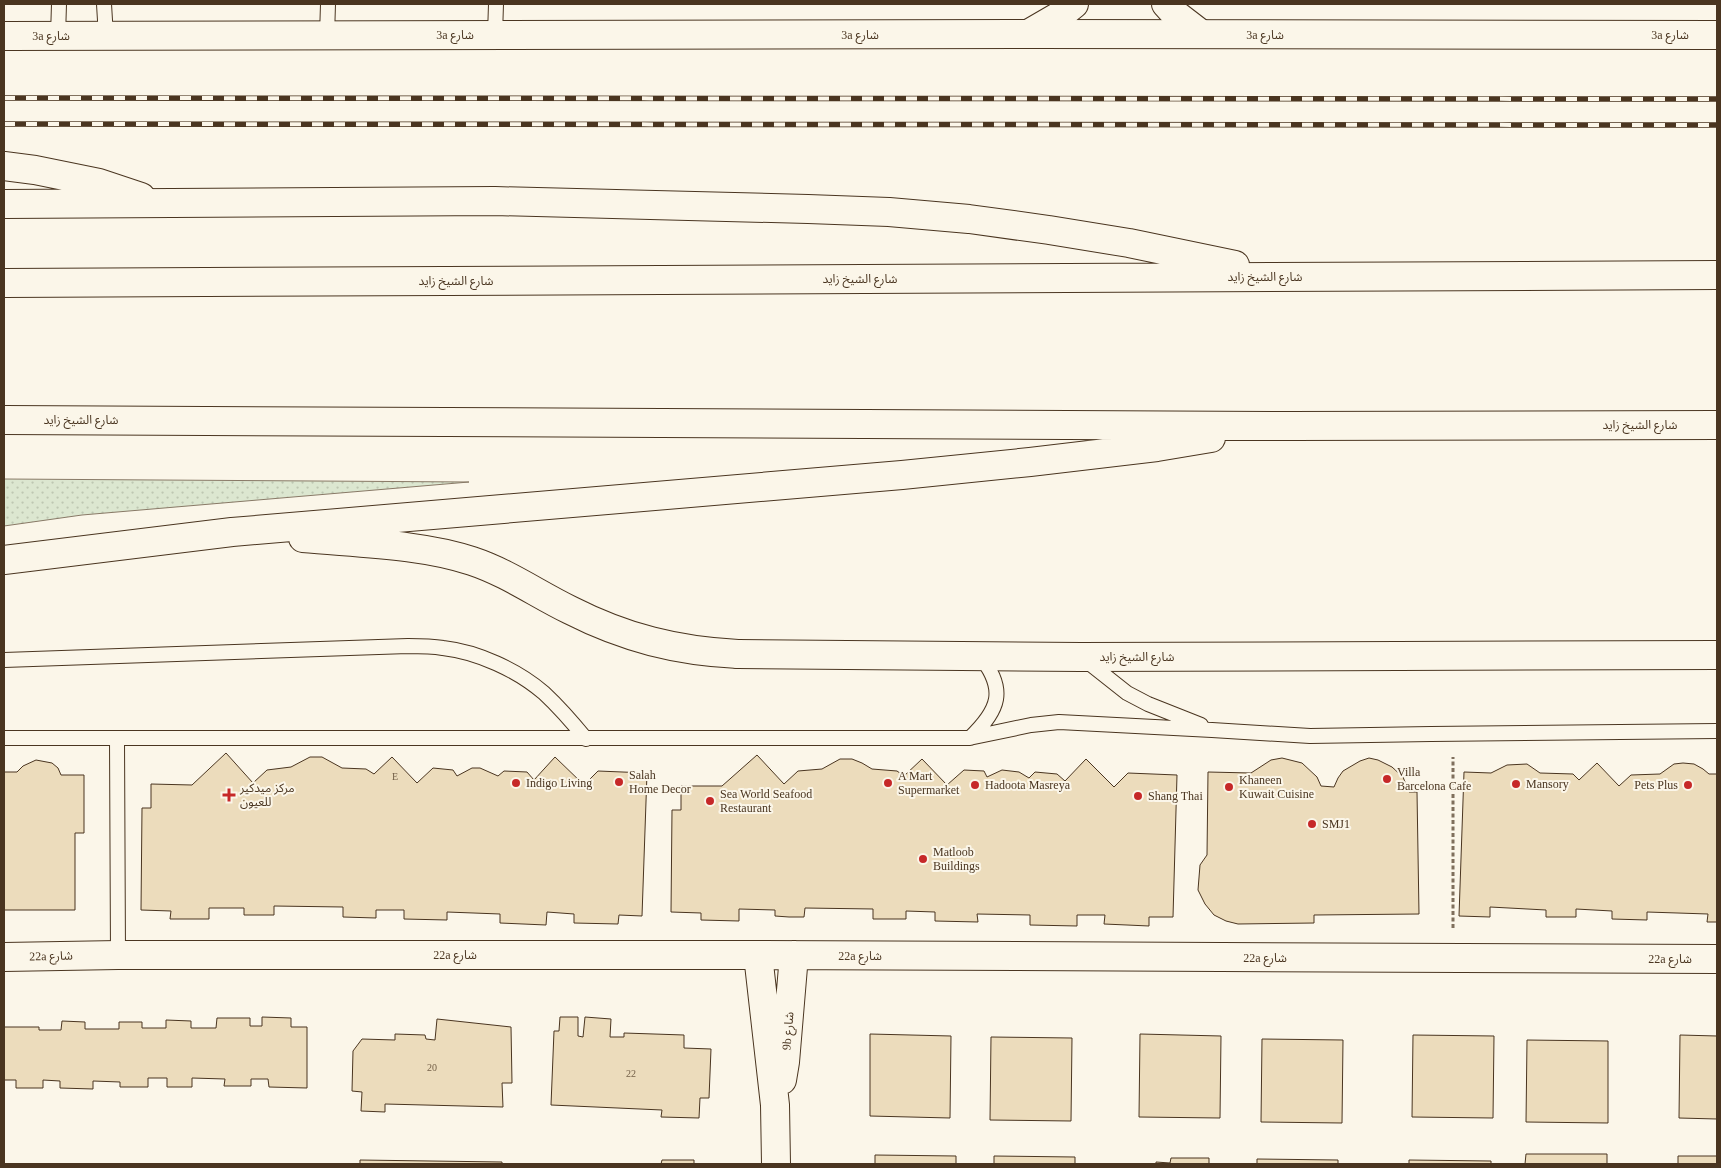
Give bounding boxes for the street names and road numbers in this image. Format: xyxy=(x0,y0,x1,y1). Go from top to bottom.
street label: 3a شارع xyxy=(436,28,474,44)
street label: 3a شارع xyxy=(841,28,879,44)
street label: 3a شارع xyxy=(1246,28,1284,44)
street label: 3a شارع xyxy=(1651,28,1689,44)
street label: 3a شارع xyxy=(32,29,70,45)
street label: شارع الشيخ زايد xyxy=(1228,270,1302,286)
street label: شارع الشيخ زايد xyxy=(823,272,897,288)
street label: شارع الشيخ زايد xyxy=(419,274,493,290)
street label: شارع الشيخ زايد xyxy=(44,413,118,429)
street label: شارع الشيخ زايد xyxy=(1603,418,1677,434)
street label: شارع الشيخ زايد xyxy=(1100,650,1174,666)
street label: 22a شارع xyxy=(433,948,477,964)
street label: 22a شارع xyxy=(29,949,73,965)
street label: 22a شارع xyxy=(838,949,882,965)
street label: 22a شارع xyxy=(1243,951,1287,967)
street label: 22a شارع xyxy=(1648,952,1692,968)
street label: 9b شارع xyxy=(779,1011,799,1051)

